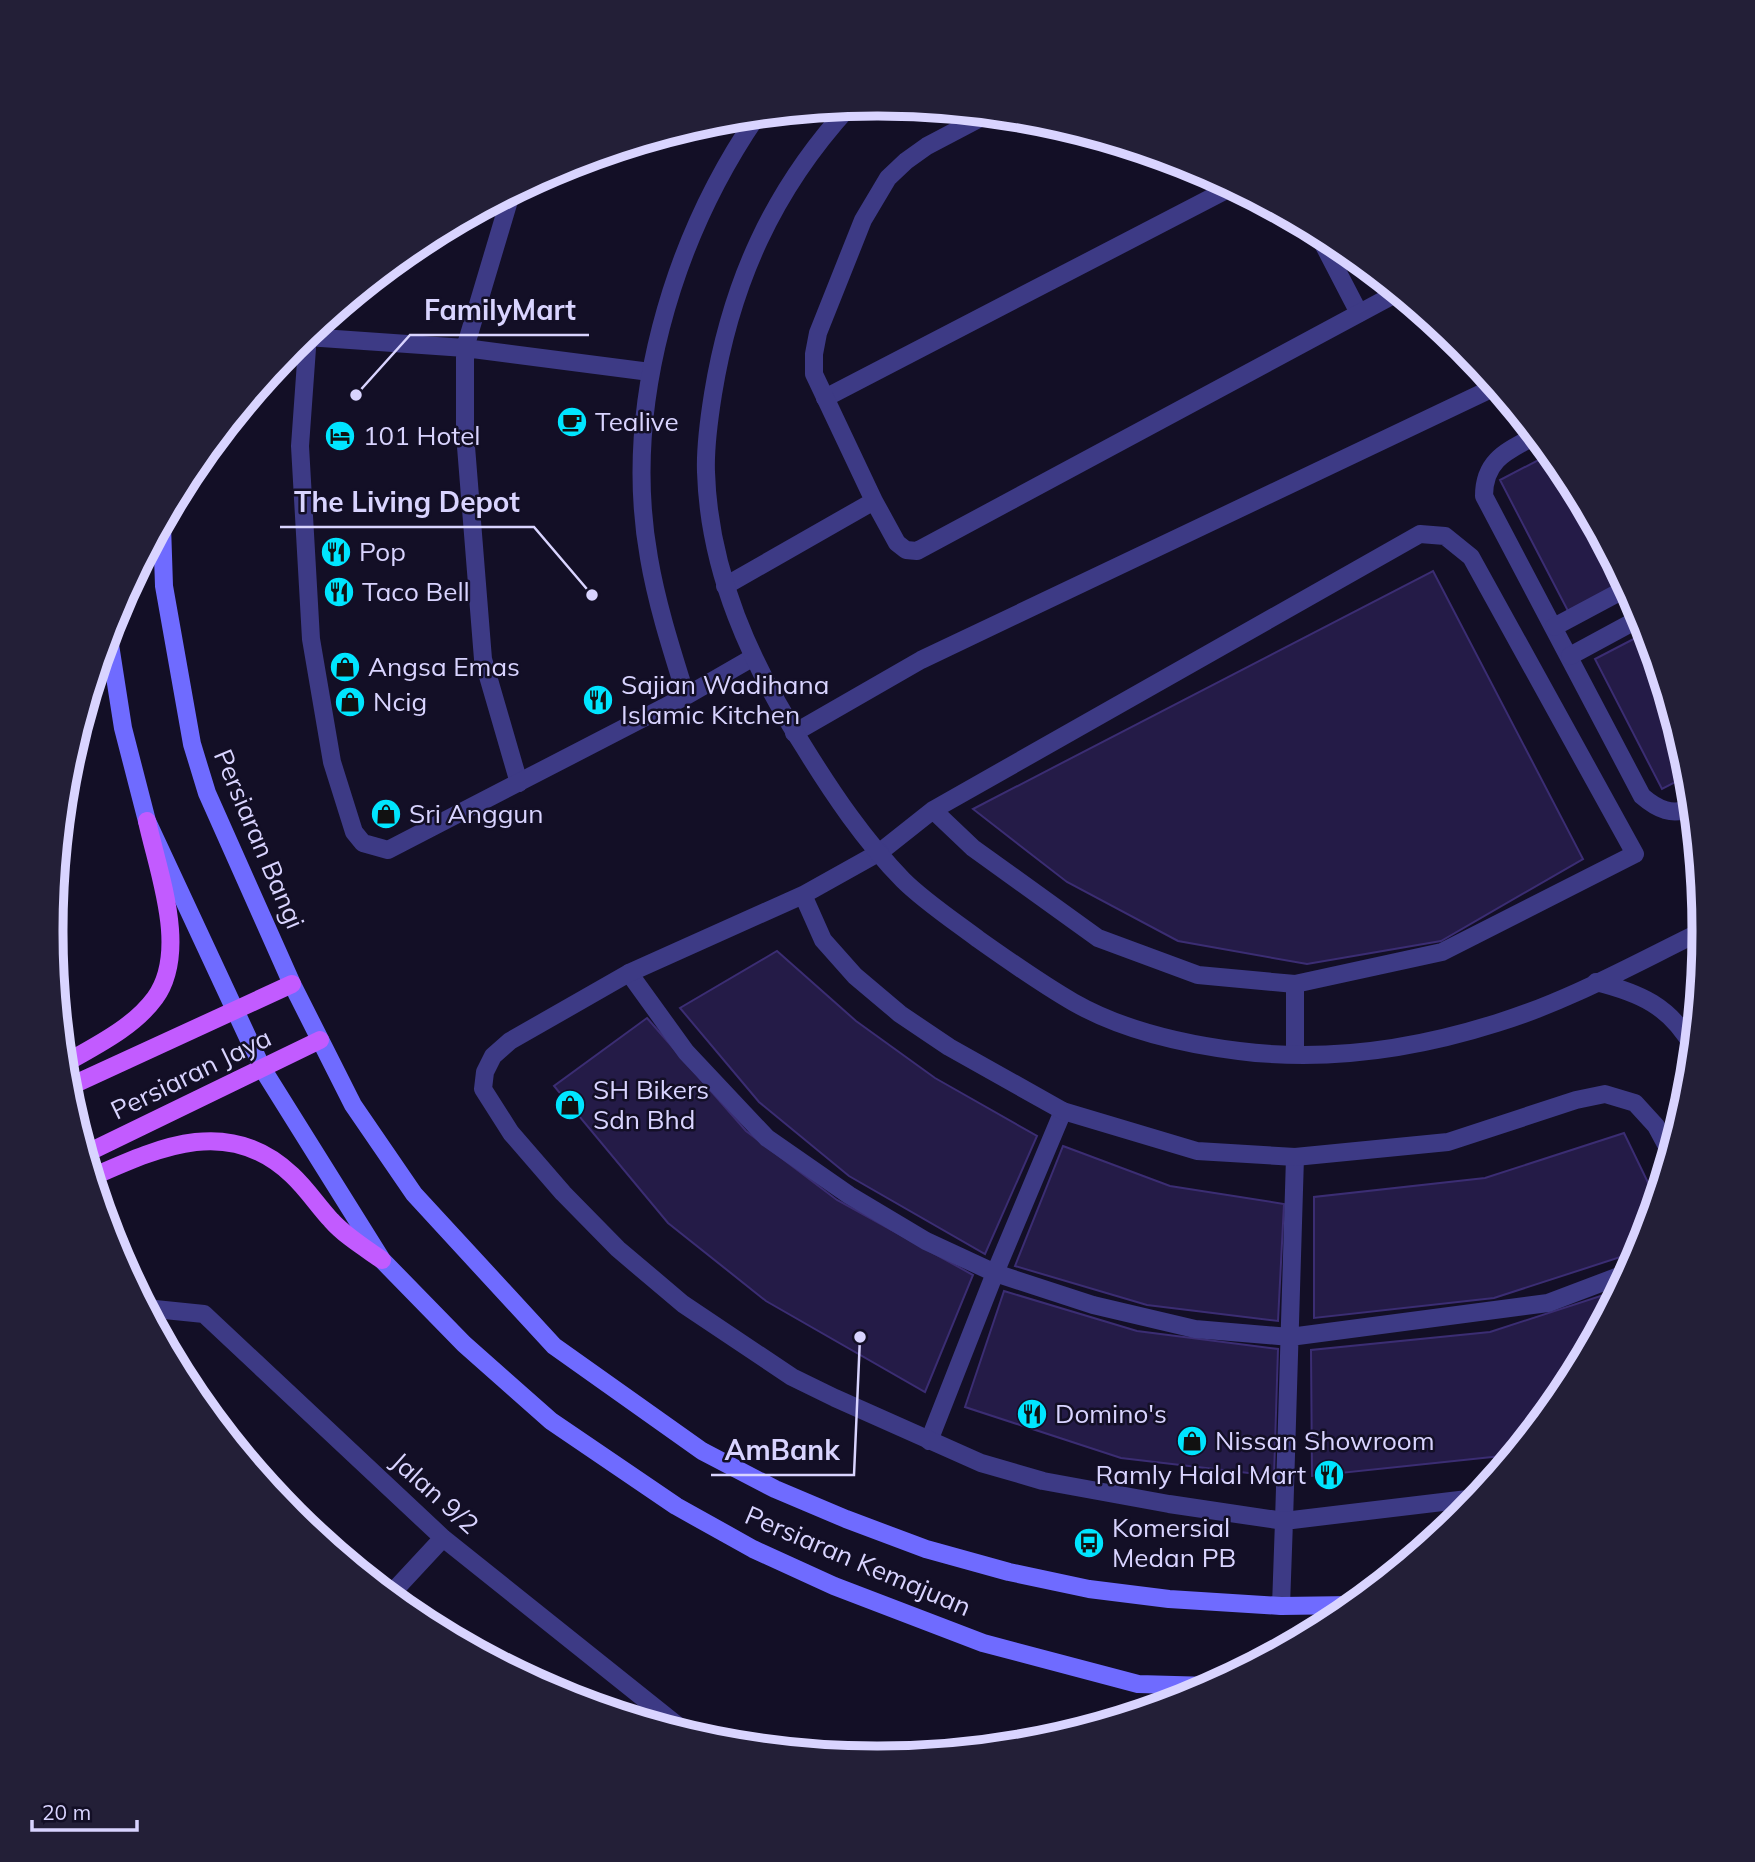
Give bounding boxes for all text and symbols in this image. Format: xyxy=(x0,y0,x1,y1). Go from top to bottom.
callout: FamilyMart xyxy=(410,286,589,335)
text: FamilyMart xyxy=(424,292,576,327)
cafe icon: Tealive xyxy=(555,405,589,439)
place label: Tealive xyxy=(595,405,679,438)
hotel icon: 101 Hotel xyxy=(323,419,357,453)
place label: 101 Hotel xyxy=(363,419,481,452)
callout: The Living Depot xyxy=(280,478,534,527)
text: The Living Depot xyxy=(294,484,520,519)
restaurant icon: Pop xyxy=(319,535,353,569)
place label: Pop xyxy=(359,535,406,568)
restaurant icon: Taco Bell xyxy=(322,575,356,609)
place label: Taco Bell xyxy=(362,575,470,608)
shop icon: Angsa Emas xyxy=(328,650,362,684)
place label: Angsa Emas xyxy=(368,650,520,683)
place label: Sajian Wadihana Islamic Kitchen xyxy=(621,668,829,731)
restaurant icon: Sajian Wadihana Islamic Kitchen xyxy=(581,683,615,717)
shop icon: Ncig xyxy=(333,685,367,719)
place label: Ncig xyxy=(373,685,427,718)
street label: Persiaran Bangi xyxy=(207,744,312,934)
shop icon: Sri Anggun xyxy=(369,797,403,831)
place label: Sri Anggun xyxy=(409,797,544,830)
street label: Persiaran Jaya xyxy=(105,1020,276,1127)
place label: SH Bikers Sdn Bhd xyxy=(593,1073,709,1136)
shop icon: SH Bikers Sdn Bhd xyxy=(553,1088,587,1122)
restaurant icon: Domino's xyxy=(1015,1397,1049,1431)
place label: Domino's xyxy=(1055,1397,1167,1430)
shop icon: Nissan Showroom xyxy=(1175,1424,1209,1458)
place label: Nissan Showroom xyxy=(1215,1424,1435,1457)
callout: AmBank xyxy=(711,1426,854,1475)
text: AmBank xyxy=(724,1432,840,1467)
street label: Jalan 9/2 xyxy=(385,1445,486,1541)
place label: Ramly Halal Mart xyxy=(1095,1458,1306,1491)
restaurant icon: Ramly Halal Mart xyxy=(1312,1458,1346,1492)
street label: Persiaran Kemajuan xyxy=(740,1498,976,1623)
place label: Komersial Medan PB xyxy=(1112,1511,1236,1574)
bus stop icon: Komersial Medan PB xyxy=(1072,1526,1106,1560)
scale bar xyxy=(32,1788,136,1832)
text: 20 m xyxy=(42,1799,91,1825)

